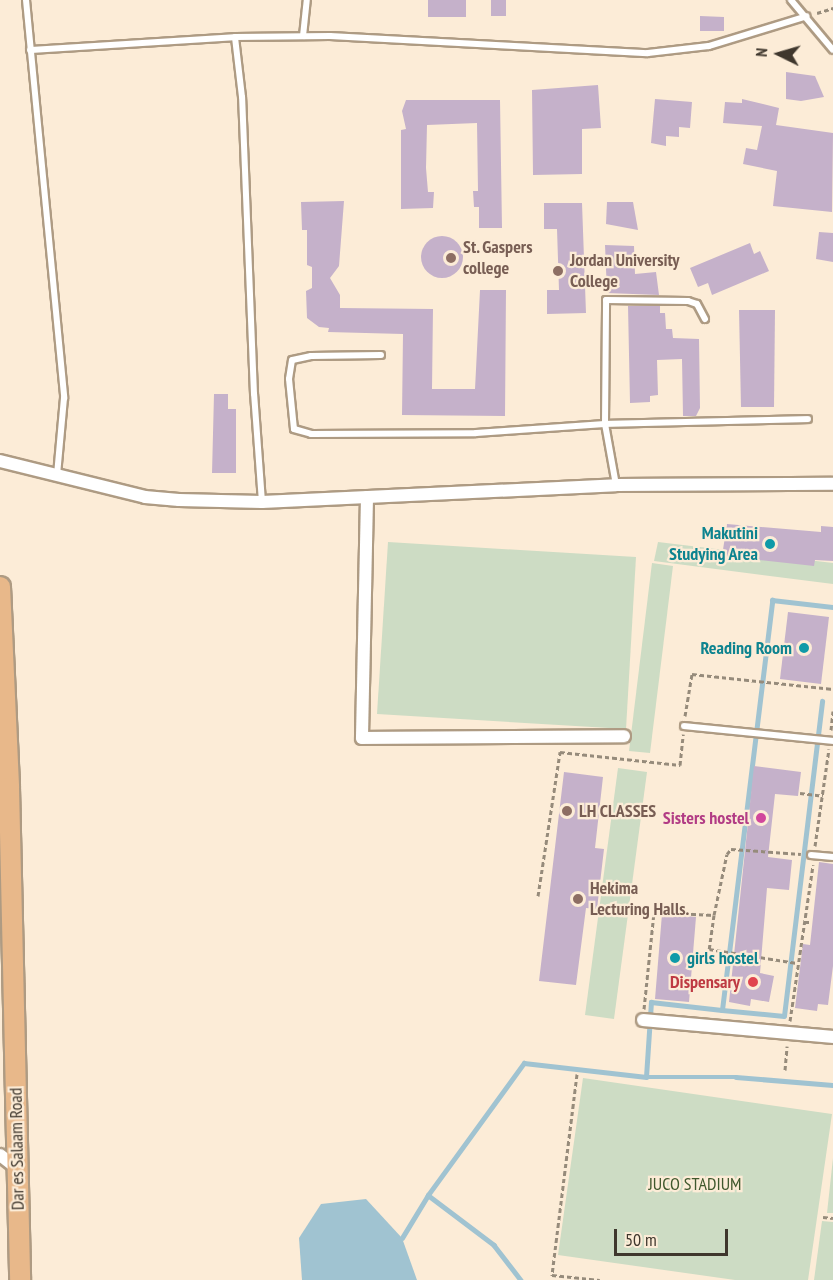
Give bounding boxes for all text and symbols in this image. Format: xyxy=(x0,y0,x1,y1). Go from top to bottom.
north arrow xyxy=(749,24,809,84)
text: N xyxy=(751,47,771,58)
place label: St. Gaspers college xyxy=(463,237,534,280)
place label: Jordan University College xyxy=(570,250,680,292)
marker: St. Gaspers college xyxy=(444,251,458,265)
marker: Jordan University College xyxy=(551,264,565,278)
place label: Makutini Studying Area xyxy=(668,523,758,566)
marker: Makutini Studying Area xyxy=(763,537,777,551)
place label: Reading Room xyxy=(700,637,792,659)
marker: Reading Room xyxy=(797,641,811,655)
place label: LH CLASSES xyxy=(579,800,656,822)
marker: LH CLASSES xyxy=(560,804,574,818)
place label: Sisters hostel xyxy=(663,807,749,829)
marker: Sisters hostel xyxy=(754,811,768,825)
place label: Hekima Lecturing Halls. xyxy=(590,878,689,920)
marker: Hekima Lecturing Halls. xyxy=(571,892,585,906)
place label: girls hostel xyxy=(687,947,758,969)
marker: girls hostel xyxy=(668,951,682,965)
place label: Dispensary xyxy=(670,971,740,993)
marker: Dispensary xyxy=(744,973,762,991)
street label: Dar es Salaam Road xyxy=(5,1088,29,1210)
park label: JUCO STADIUM xyxy=(648,1173,742,1195)
scale bar xyxy=(617,1217,731,1255)
text: 50 m xyxy=(625,1228,657,1251)

